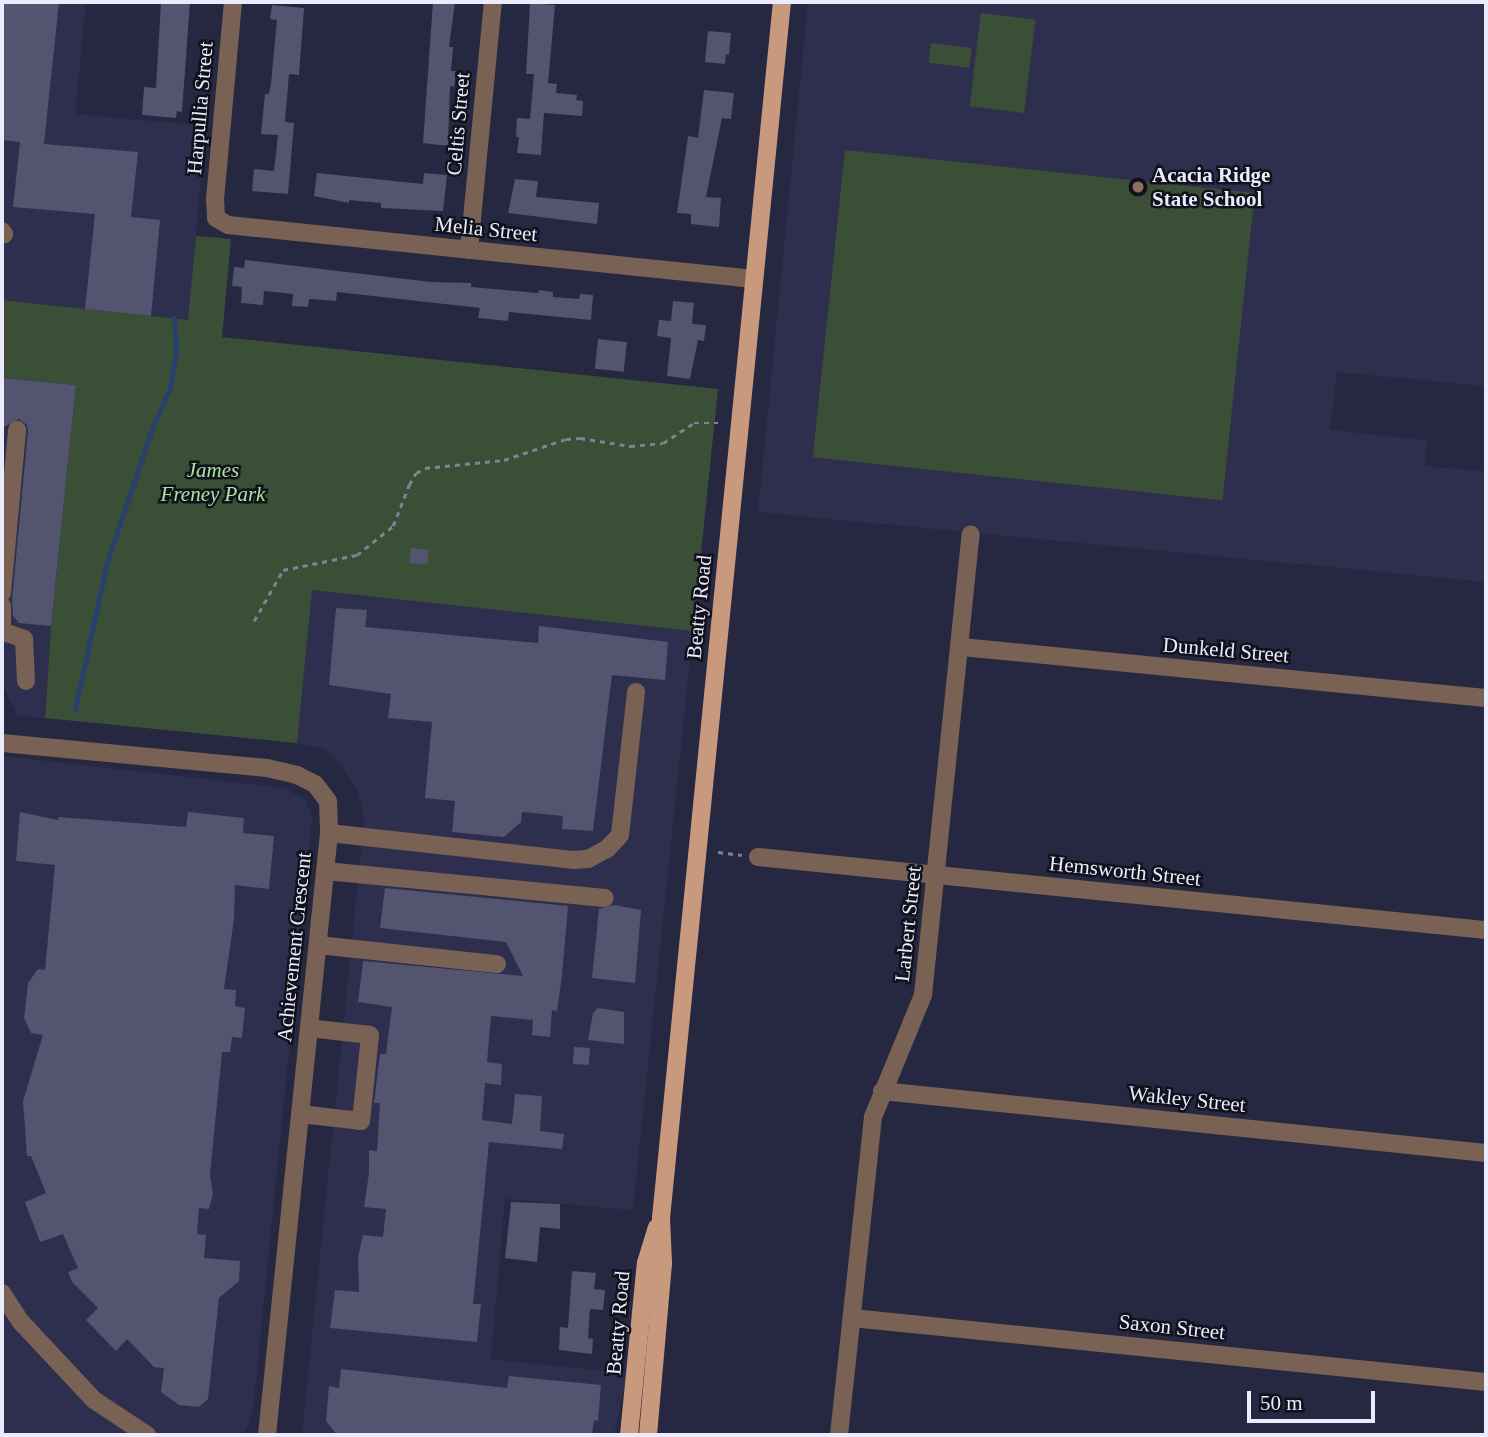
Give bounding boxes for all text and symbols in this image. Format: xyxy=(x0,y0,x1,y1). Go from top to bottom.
street label: Harpullia Street xyxy=(182,40,218,176)
street label: Celtis Street xyxy=(441,71,475,177)
place label: Acacia Ridge State School xyxy=(1152,162,1270,212)
marker: Acacia Ridge State School xyxy=(1130,179,1146,195)
street label: Melia Street xyxy=(433,211,539,247)
park label: James Freney Park xyxy=(161,457,265,507)
street label: Beatty Road xyxy=(681,554,717,660)
street label: Dunkeld Street xyxy=(1162,632,1290,668)
street label: Achievement Crescent xyxy=(272,851,316,1043)
street label: Hemsworth Street xyxy=(1048,851,1202,891)
street label: Larbert Street xyxy=(889,865,927,983)
street label: Wakley Street xyxy=(1127,1080,1247,1118)
street label: Beatty Road xyxy=(601,1270,635,1376)
street label: Saxon Street xyxy=(1118,1309,1226,1345)
scale bar xyxy=(1250,1378,1378,1422)
text: 50 m xyxy=(1260,1391,1303,1415)

